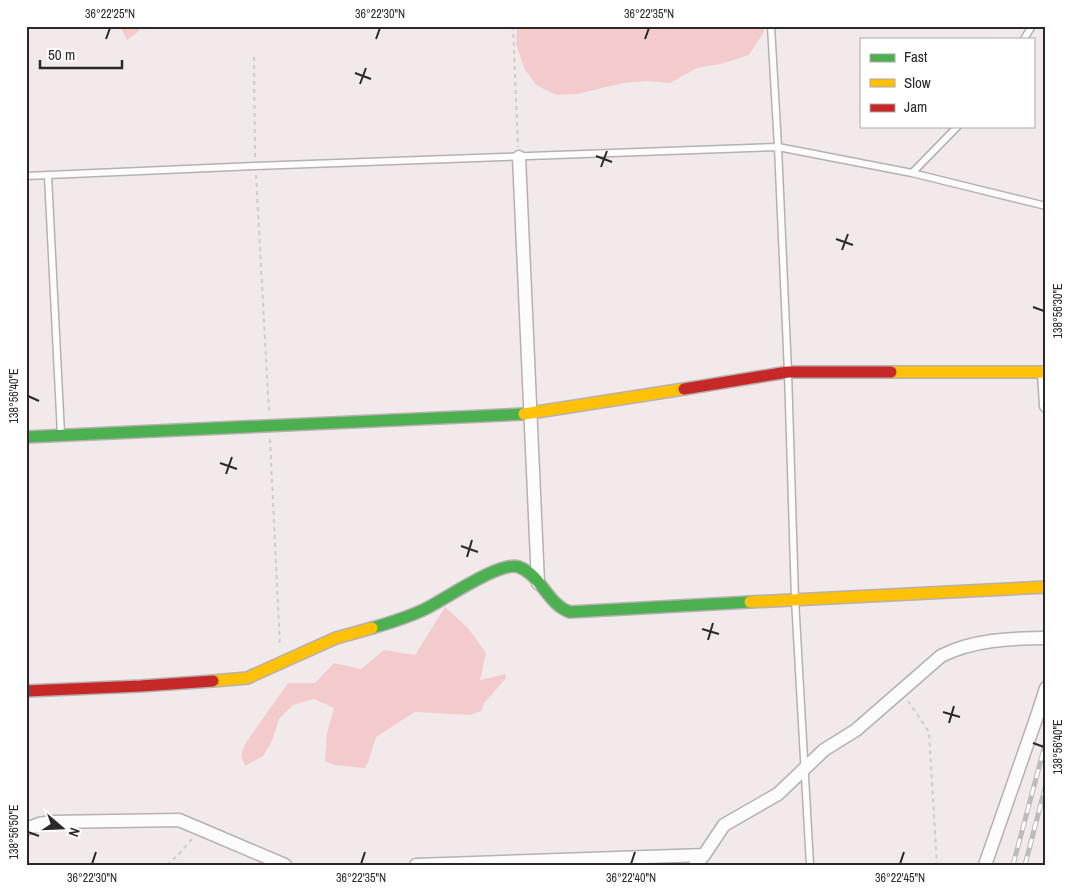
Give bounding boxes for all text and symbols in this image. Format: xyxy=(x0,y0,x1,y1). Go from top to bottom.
text: 36°22'25"N xyxy=(85,6,135,22)
text: 36°22'30"N xyxy=(355,6,405,22)
text: 36°22'35"N xyxy=(624,6,674,22)
scale bar xyxy=(40,38,122,70)
legend xyxy=(860,38,1034,128)
text: 50 m xyxy=(48,44,75,65)
text: Fast xyxy=(904,46,928,67)
text: Slow xyxy=(904,72,931,93)
text: Jam xyxy=(904,96,927,117)
text: 138°56'30"E xyxy=(1050,283,1066,339)
text: 138°56'40"E xyxy=(6,368,22,424)
text: 138°56'40"E xyxy=(1050,719,1066,775)
text: 138°56'50"E xyxy=(6,804,22,860)
north arrow xyxy=(38,804,88,854)
text: N xyxy=(64,825,84,839)
text: 36°22'30"N xyxy=(67,870,117,886)
text: 36°22'35"N xyxy=(336,870,386,886)
text: 36°22'40"N xyxy=(606,870,656,886)
text: 36°22'45"N xyxy=(875,870,925,886)

